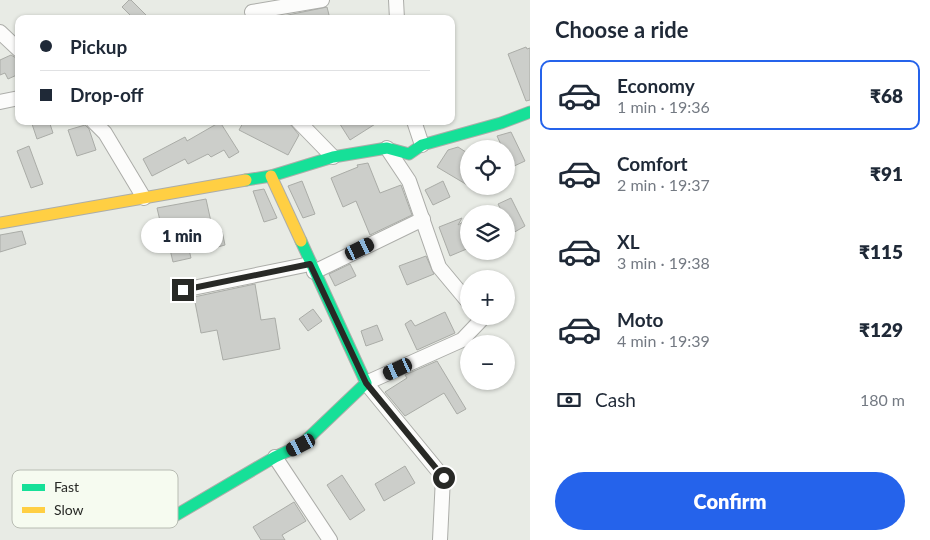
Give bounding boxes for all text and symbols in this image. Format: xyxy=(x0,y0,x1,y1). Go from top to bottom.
text: Choose a ride xyxy=(555,16,689,43)
text: Pickup xyxy=(70,35,127,58)
icon: car xyxy=(557,73,602,118)
text: Economy xyxy=(617,74,695,97)
text: Drop-off xyxy=(70,83,144,106)
text: ₹68 xyxy=(870,84,903,107)
text: 1 min · 19:36 xyxy=(617,97,710,116)
map controls xyxy=(460,140,515,390)
button: locate xyxy=(460,140,515,195)
icon: car xyxy=(557,151,602,196)
text: Comfort xyxy=(617,152,688,175)
text: ₹91 xyxy=(870,162,903,185)
text: 2 min · 19:37 xyxy=(617,175,710,194)
button: layers xyxy=(460,205,515,260)
callout: 1 min xyxy=(142,218,224,252)
text: 1 min xyxy=(162,226,202,245)
icon: car xyxy=(557,229,602,274)
text: XL xyxy=(617,230,640,253)
car xyxy=(343,236,376,262)
text: ₹115 xyxy=(859,240,903,263)
text: 3 min · 19:38 xyxy=(617,253,710,272)
button: + xyxy=(460,270,515,325)
route end xyxy=(172,279,194,301)
icon: car xyxy=(557,307,602,352)
text: Moto xyxy=(617,308,663,331)
text: ₹129 xyxy=(859,318,903,341)
text: 4 min · 19:39 xyxy=(617,331,710,350)
button: − xyxy=(460,335,515,390)
car xyxy=(381,356,414,382)
icon: cash xyxy=(555,386,583,414)
text: Cash xyxy=(595,388,636,411)
text: 180 m xyxy=(860,390,905,409)
car xyxy=(284,432,317,458)
route start xyxy=(433,467,455,489)
legend xyxy=(12,470,178,528)
button: Confirm xyxy=(555,472,905,530)
text: Fast xyxy=(54,478,79,495)
text: Slow xyxy=(54,501,84,518)

